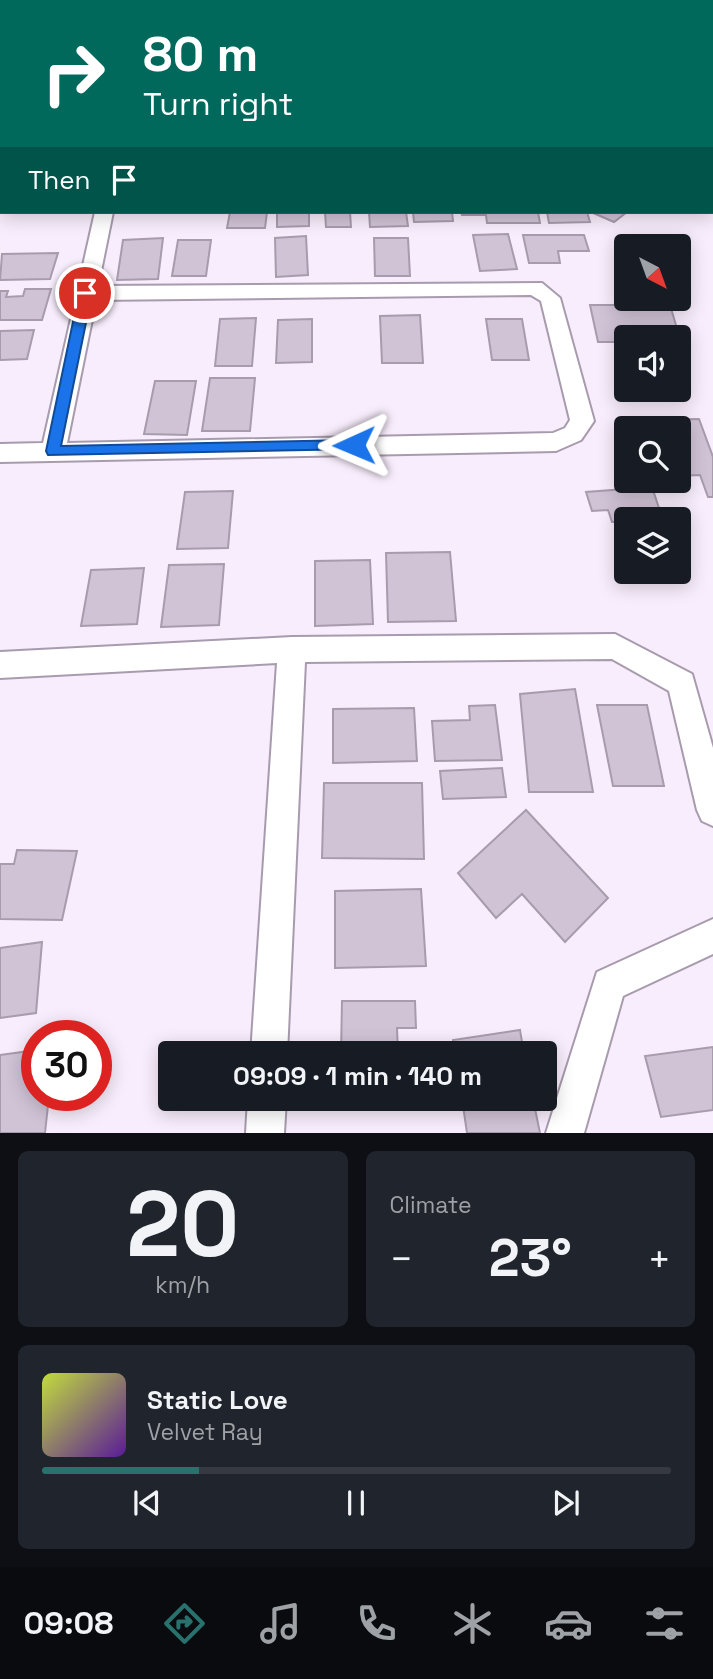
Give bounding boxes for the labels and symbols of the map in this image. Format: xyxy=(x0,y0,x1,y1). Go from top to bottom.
north arrow xyxy=(614,234,691,312)
pin xyxy=(55,263,115,323)
position arrow xyxy=(317,408,391,482)
speed limit sign: 30 xyxy=(21,1020,112,1111)

